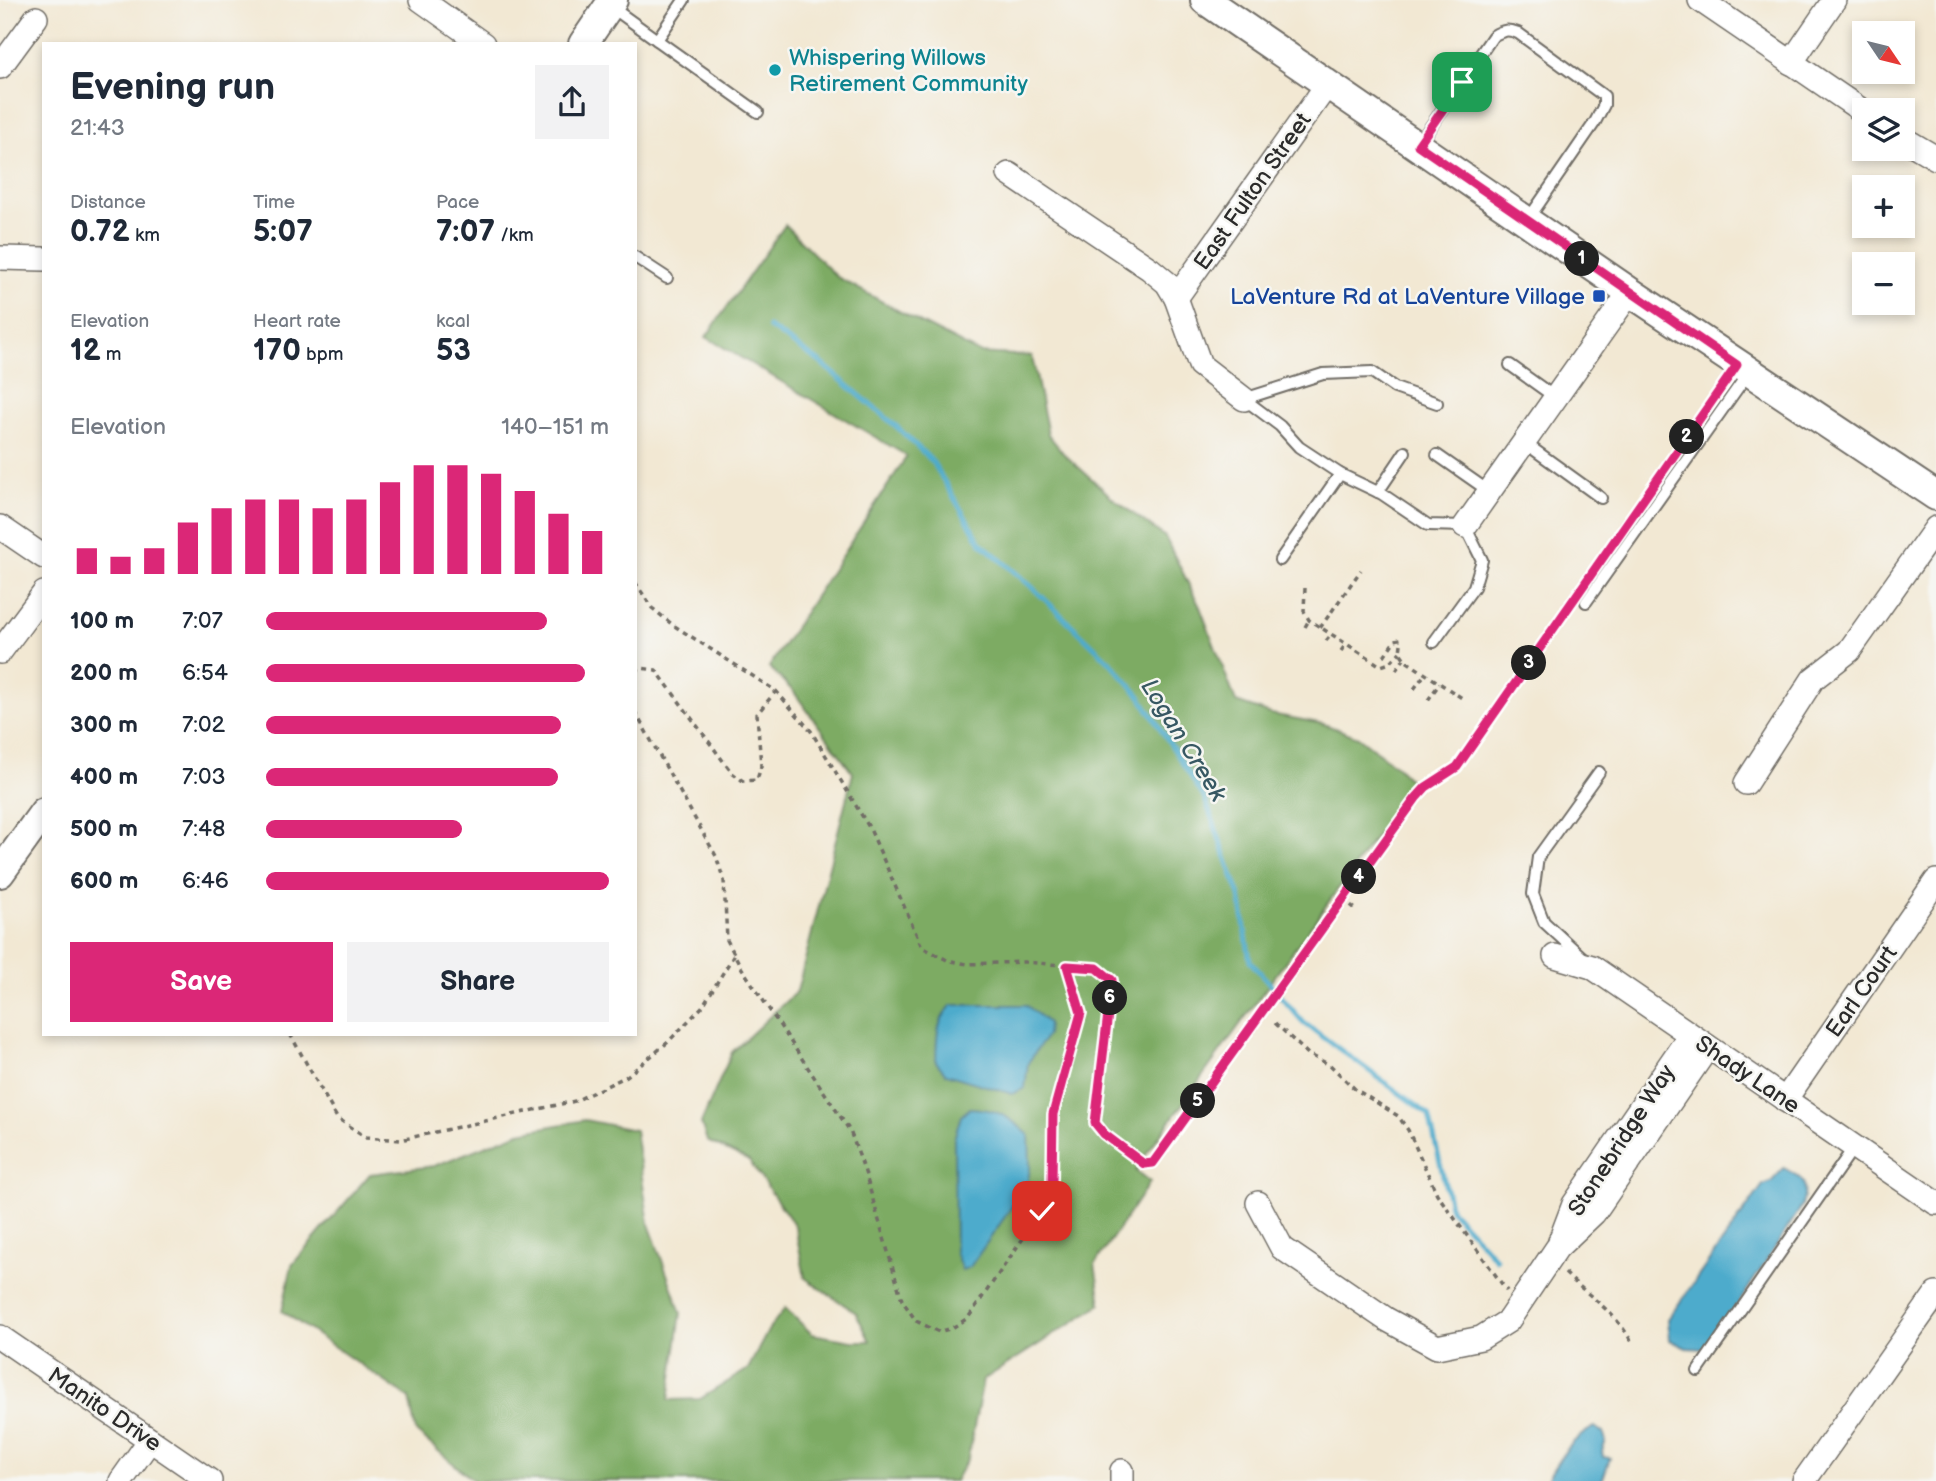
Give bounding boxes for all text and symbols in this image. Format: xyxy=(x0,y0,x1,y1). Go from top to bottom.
north arrow xyxy=(1852,21,1914,84)
map controls xyxy=(1852,21,1915,315)
place label: Whispering Willows Retirement Community xyxy=(789,44,1028,98)
pin xyxy=(1432,52,1492,112)
marker: Whispering Willows Retirement Community xyxy=(767,62,783,78)
icon: arrive xyxy=(1443,63,1481,101)
text: Evening run xyxy=(70,65,275,110)
button: share xyxy=(535,65,609,139)
button: layers xyxy=(1852,98,1915,161)
street label: East Fulton Street xyxy=(1188,108,1318,276)
text: 21:43 xyxy=(70,114,125,142)
button: + xyxy=(1852,175,1915,238)
text: Distance xyxy=(70,191,146,214)
text: Time xyxy=(253,191,295,214)
text: Pace xyxy=(436,191,479,214)
text: 0.72 xyxy=(70,214,130,250)
text: 5:07 xyxy=(253,214,313,250)
text: 7:07 xyxy=(436,214,495,250)
text: km xyxy=(130,224,160,247)
text: /km xyxy=(495,224,534,247)
pin: 1 xyxy=(1564,242,1600,276)
text: 1 xyxy=(1578,247,1586,270)
button: − xyxy=(1852,252,1915,315)
place label: LaVenture Rd at LaVenture Village xyxy=(1230,283,1585,311)
marker: LaVenture Rd at LaVenture Village xyxy=(1591,288,1607,304)
text: Elevation xyxy=(70,310,149,333)
text: Heart rate xyxy=(253,310,341,333)
text: kcal xyxy=(436,310,470,333)
text: 12 xyxy=(70,333,101,369)
text: 170 xyxy=(253,333,301,369)
text: 53 xyxy=(436,333,471,369)
text: m xyxy=(101,343,121,366)
text: bpm xyxy=(301,343,343,366)
text: Elevation xyxy=(70,413,166,441)
text: 140–151 m xyxy=(501,413,609,441)
pin: 2 xyxy=(1670,420,1704,454)
text: 2 xyxy=(1681,425,1692,448)
text: 100 m xyxy=(70,607,134,635)
text: 7:07 xyxy=(182,607,223,635)
pin: 3 xyxy=(1512,646,1546,680)
text: 3 xyxy=(1523,651,1534,674)
text: 200 m xyxy=(70,659,138,687)
text: 6:54 xyxy=(182,659,228,687)
water label: Logan Creek xyxy=(1134,674,1233,808)
text: 300 m xyxy=(70,711,138,739)
text: 7:02 xyxy=(182,711,225,739)
text: 400 m xyxy=(70,763,138,791)
text: 7:03 xyxy=(182,763,226,791)
text: 500 m xyxy=(70,815,138,843)
text: 7:48 xyxy=(182,815,225,843)
pin: 4 xyxy=(1342,860,1376,894)
text: 4 xyxy=(1353,865,1364,888)
text: 600 m xyxy=(70,867,138,895)
text: 6:46 xyxy=(182,867,229,895)
street label: Earl Court xyxy=(1820,940,1904,1043)
button: Save xyxy=(70,942,333,1022)
button: Share xyxy=(347,942,609,1022)
pin: 6 xyxy=(1092,981,1128,1016)
text: 6 xyxy=(1104,986,1115,1009)
street label: Shady Lane xyxy=(1690,1030,1805,1120)
street label: Stonebridge Way xyxy=(1562,1059,1682,1222)
pin: 5 xyxy=(1180,1084,1216,1118)
text: 5 xyxy=(1192,1089,1203,1112)
pin xyxy=(1012,1181,1072,1241)
icon: check xyxy=(1023,1192,1061,1230)
street label: Manito Drive xyxy=(42,1362,167,1458)

